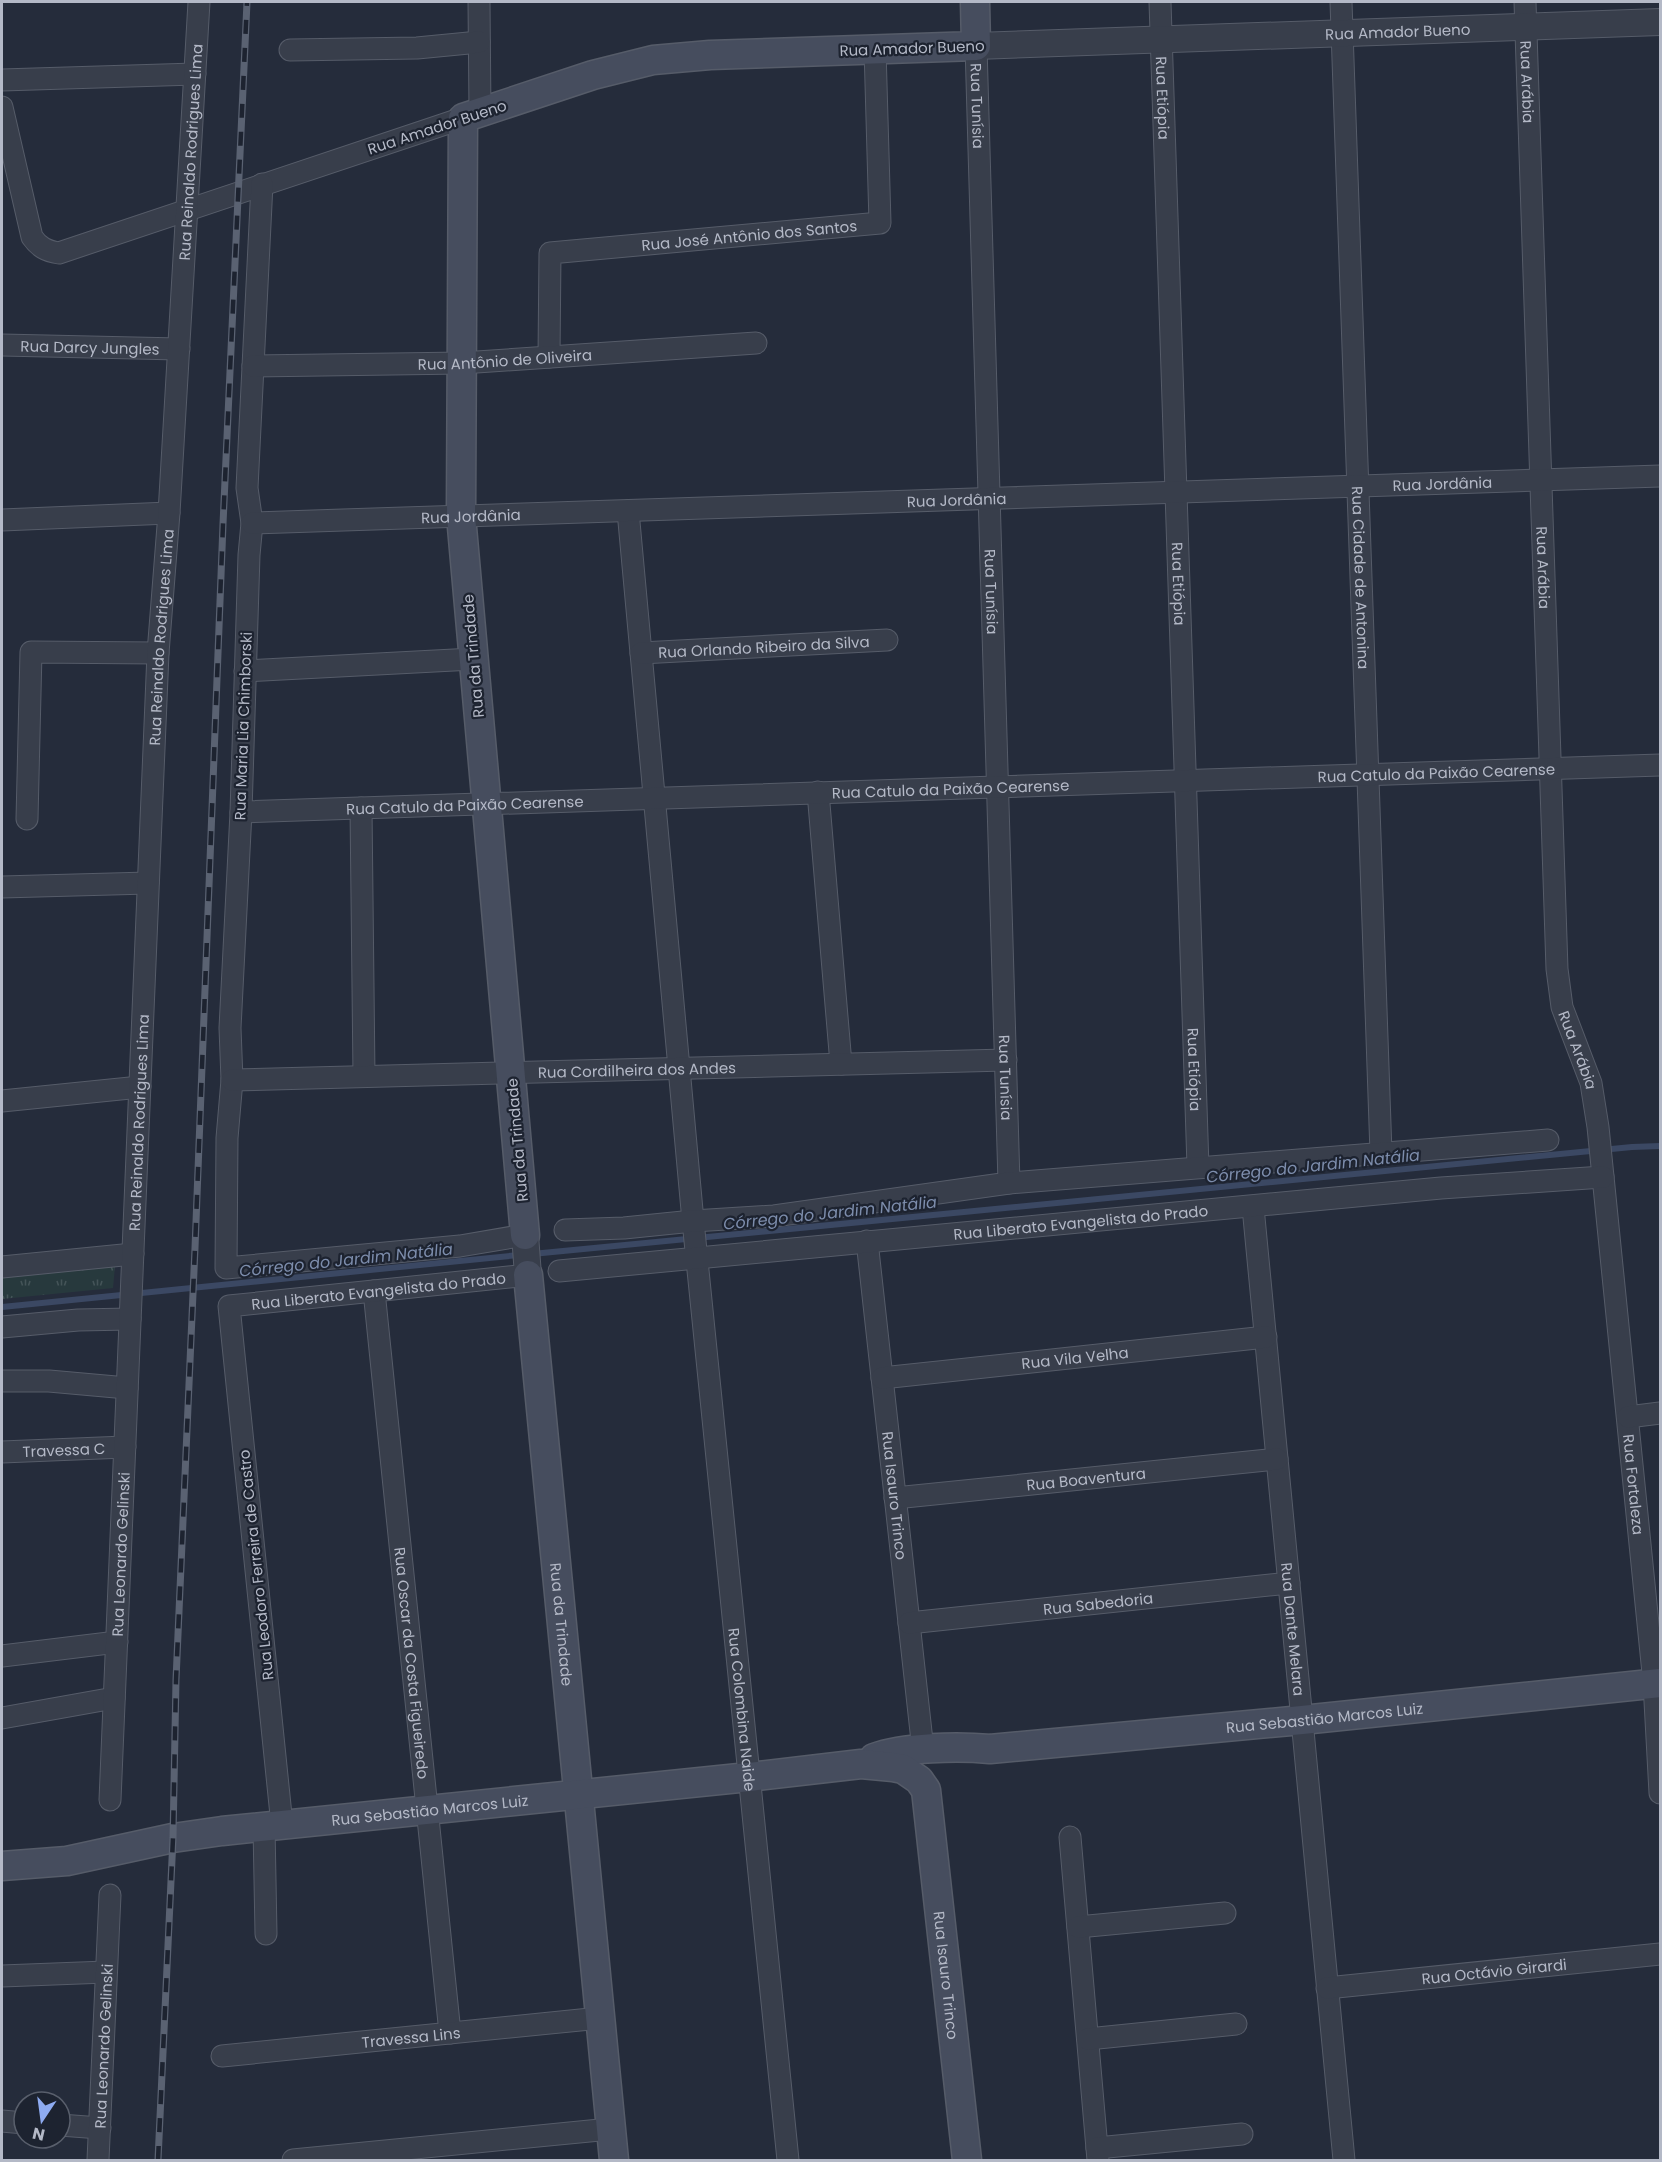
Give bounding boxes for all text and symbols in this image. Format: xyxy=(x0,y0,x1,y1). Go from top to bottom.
street label: Rua Amador Bueno xyxy=(1325,18,1471,44)
street label: Rua Amador Bueno xyxy=(839,35,985,61)
street label: Rua Arábia xyxy=(1516,40,1540,124)
street label: Rua Reinaldo Rodrigues Lima xyxy=(173,43,207,261)
street label: Rua Etiópia xyxy=(1151,56,1175,140)
street label: Rua Tunísia xyxy=(966,63,989,149)
street label: Rua Amador Bueno xyxy=(365,95,509,159)
street label: Rua José Antônio dos Santos xyxy=(640,215,858,255)
street label: Rua Darcy Jungles xyxy=(20,335,160,359)
street label: Rua Antônio de Oliveira xyxy=(418,344,593,374)
street label: Rua Jordânia xyxy=(1392,471,1493,495)
street label: Rua Cidade de Antonina xyxy=(1347,486,1375,670)
street label: Rua Jordânia xyxy=(906,487,1007,512)
street label: Rua Jordânia xyxy=(421,504,521,528)
street label: Rua Arábia xyxy=(1532,526,1556,609)
street label: Rua Reinaldo Rodrigues Lima xyxy=(144,528,178,746)
street label: Rua Etiópia xyxy=(1167,542,1191,626)
street label: Rua Tunísia xyxy=(980,549,1004,635)
street label: Rua da Trindade xyxy=(457,593,489,719)
street label: Rua Orlando Ribeiro da Silva xyxy=(658,630,870,663)
street label: Rua Maria Lia Chimborski xyxy=(229,631,257,821)
street label: Rua Catulo da Paixão Cearense xyxy=(1317,758,1555,787)
street label: Rua Catulo da Paixão Cearense xyxy=(832,774,1070,803)
street label: Rua Catulo da Paixão Cearense xyxy=(346,790,584,819)
street label: Rua Arábia xyxy=(1554,1008,1602,1091)
street label: Rua Reinaldo Rodrigues Lima xyxy=(123,1014,153,1232)
street label: Rua Etiópia xyxy=(1183,1027,1207,1111)
street label: Rua Tunísia xyxy=(994,1034,1018,1121)
street label: Rua Cordilheira dos Andes xyxy=(537,1056,736,1083)
street label: Rua da Trindade xyxy=(501,1077,533,1203)
water label: Córrego do Jardim Natália xyxy=(1205,1143,1421,1189)
water label: Córrego do Jardim Natália xyxy=(722,1190,938,1236)
street label: Rua Liberato Evangelista do Prado xyxy=(953,1199,1209,1244)
water label: Córrego do Jardim Natália xyxy=(238,1237,454,1283)
street label: Rua Liberato Evangelista do Prado xyxy=(250,1267,507,1314)
street label: Rua Vila Velha xyxy=(1020,1341,1129,1374)
street label: Rua Isauro Trinco xyxy=(877,1430,912,1561)
street label: Rua Fortaleza xyxy=(1618,1433,1650,1536)
street label: Travessa C xyxy=(22,1437,106,1462)
street label: Rua Leodoro Ferreira de Castro xyxy=(233,1449,279,1681)
street label: Rua Boaventura xyxy=(1025,1462,1147,1495)
street label: Rua Leonardo Gelinski xyxy=(106,1471,134,1637)
street label: Rua Oscar da Costa Figueiredo xyxy=(390,1546,434,1780)
street label: Rua Dante Melara xyxy=(1276,1561,1310,1697)
street label: Rua da Trindade xyxy=(546,1562,578,1687)
street label: Rua Sabedoria xyxy=(1042,1587,1154,1619)
street label: Rua Colombina Naide xyxy=(724,1627,761,1792)
street label: Rua Sebastião Marcos Luiz xyxy=(1225,1697,1424,1738)
street label: Rua Sebastião Marcos Luiz xyxy=(330,1789,529,1830)
street label: Rua Isauro Trinco xyxy=(929,1910,964,2041)
street label: Rua Octávio Girardi xyxy=(1421,1953,1568,1989)
street label: Rua Leonardo Gelinski xyxy=(89,1963,117,2129)
street label: Travessa Lins xyxy=(361,2022,462,2052)
north arrow xyxy=(12,2090,72,2150)
text: N xyxy=(30,2122,47,2147)

